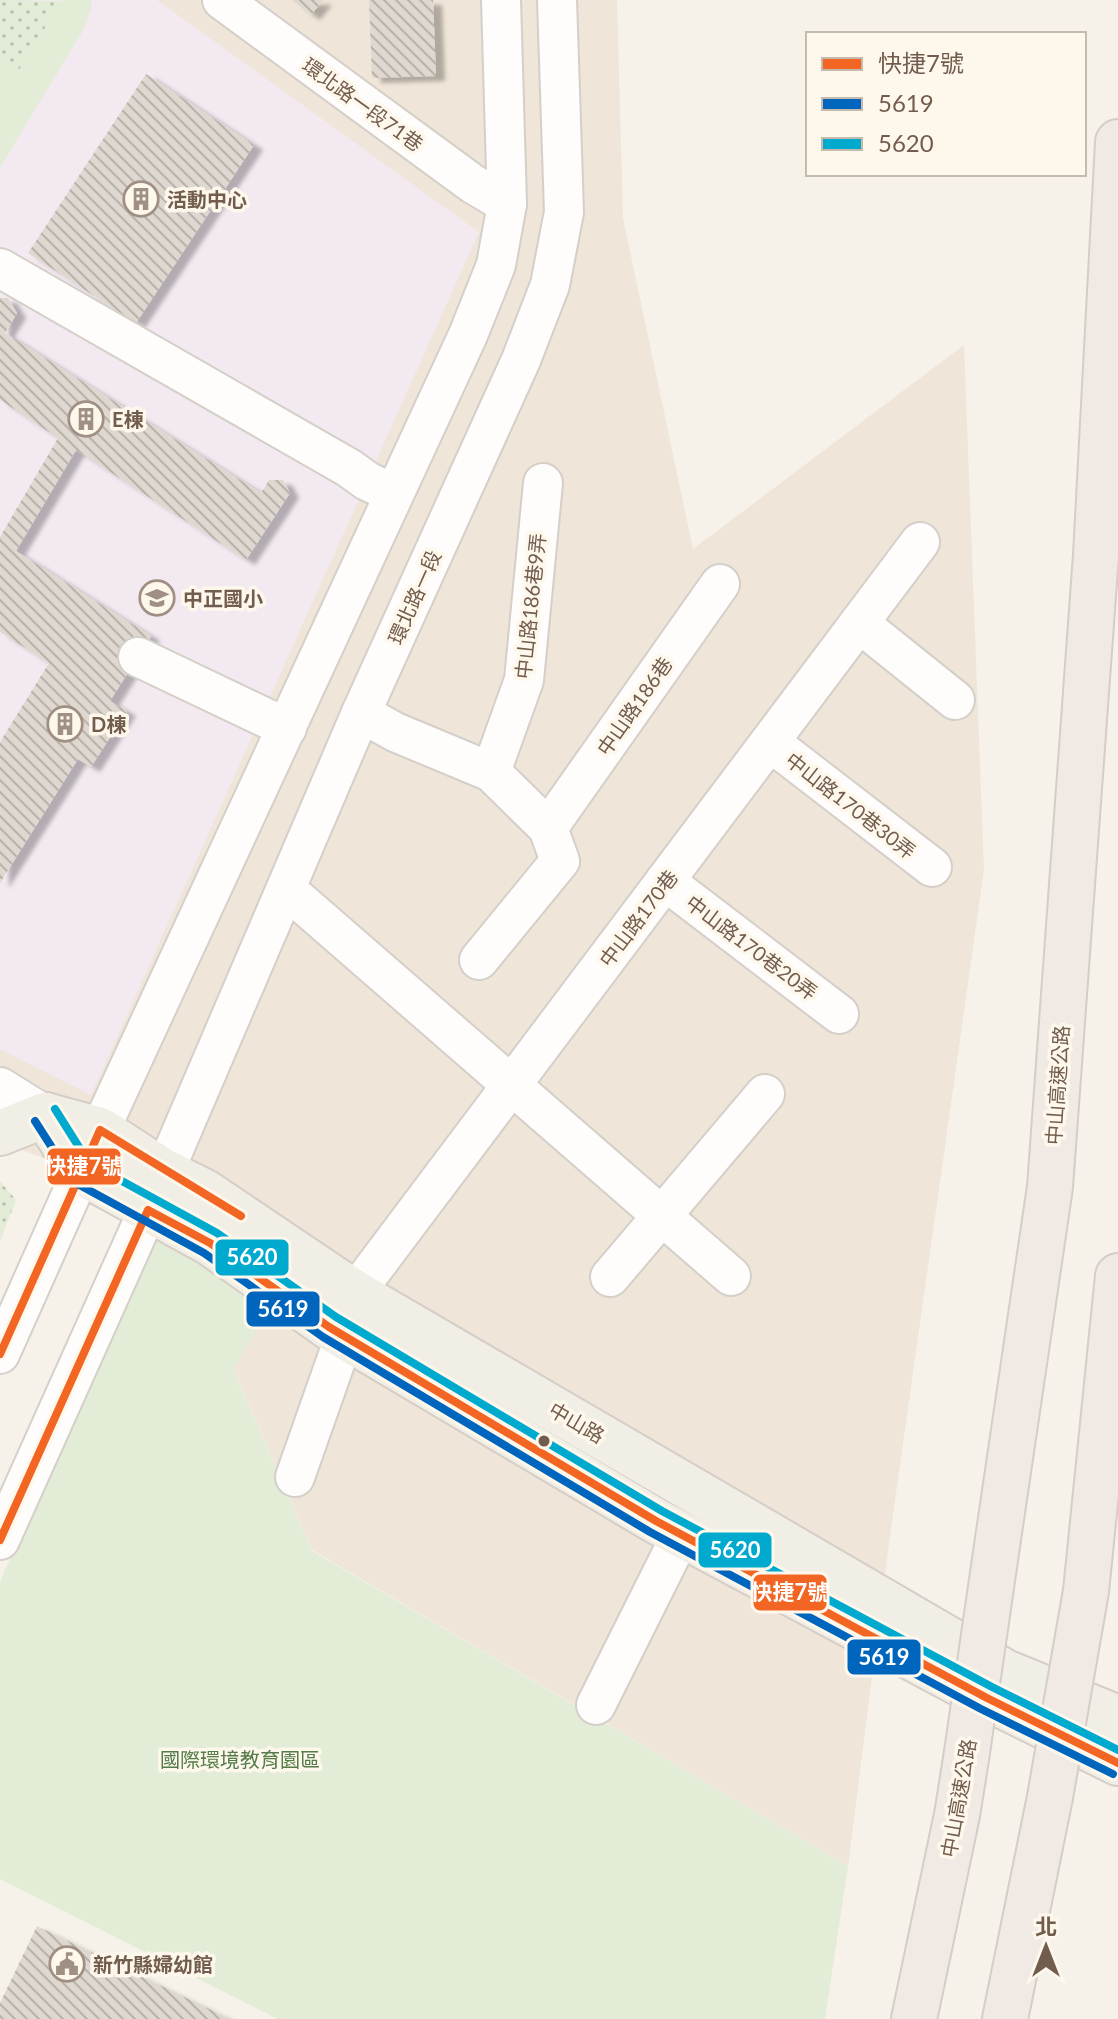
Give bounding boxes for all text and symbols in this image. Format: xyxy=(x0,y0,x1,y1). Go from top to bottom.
legend xyxy=(806,32,1086,176)
text: 快捷7號 xyxy=(878,48,964,77)
street label: 環北路一段71巷 xyxy=(298,52,428,156)
text: 5619 xyxy=(878,88,934,117)
text: 5620 xyxy=(878,128,934,157)
building icon: 活動中心 xyxy=(122,180,160,218)
place label: 活動中心 xyxy=(167,187,247,211)
building icon: E棟 xyxy=(67,400,105,438)
place label: E棟 xyxy=(112,407,144,431)
street label: 中山路186巷9弄 xyxy=(510,532,550,680)
street label: 環北路一段 xyxy=(383,546,445,648)
school or university icon: 中正國小 xyxy=(138,579,176,617)
place label: 中正國小 xyxy=(183,586,263,610)
street label: 中山路186巷 xyxy=(591,652,677,760)
building icon: D棟 xyxy=(46,705,84,743)
place label: D棟 xyxy=(91,712,126,736)
street label: 中山路170巷30弄 xyxy=(781,747,921,863)
street label: 中山路170巷 xyxy=(594,865,682,971)
street label: 中山路170巷20弄 xyxy=(682,890,822,1004)
street label: 中山高速公路 xyxy=(1041,1024,1073,1146)
line badge: 快捷7號 xyxy=(46,1147,122,1186)
text: 快捷7號 xyxy=(45,1152,123,1179)
line badge: 5620 xyxy=(214,1238,290,1277)
text: 5620 xyxy=(226,1243,278,1270)
line badge: 5619 xyxy=(245,1290,321,1328)
text: 5619 xyxy=(257,1295,309,1322)
street label: 中山路 xyxy=(545,1397,609,1447)
unlabelled marker xyxy=(536,1433,552,1449)
line badge: 5620 xyxy=(697,1531,773,1569)
text: 5620 xyxy=(709,1536,761,1563)
line badge: 快捷7號 xyxy=(752,1573,828,1612)
text: 快捷7號 xyxy=(751,1578,829,1605)
line badge: 5619 xyxy=(846,1638,922,1676)
text: 5619 xyxy=(858,1643,910,1670)
street label: 中山高速公路 xyxy=(936,1737,980,1859)
park label: 國際環境教育園區 xyxy=(160,1747,320,1771)
north arrow xyxy=(1006,1907,1086,1987)
text: 北 xyxy=(1035,1913,1057,1940)
public building icon: 新竹縣婦幼館 xyxy=(48,1945,86,1983)
place label: 新竹縣婦幼館 xyxy=(93,1952,213,1976)

